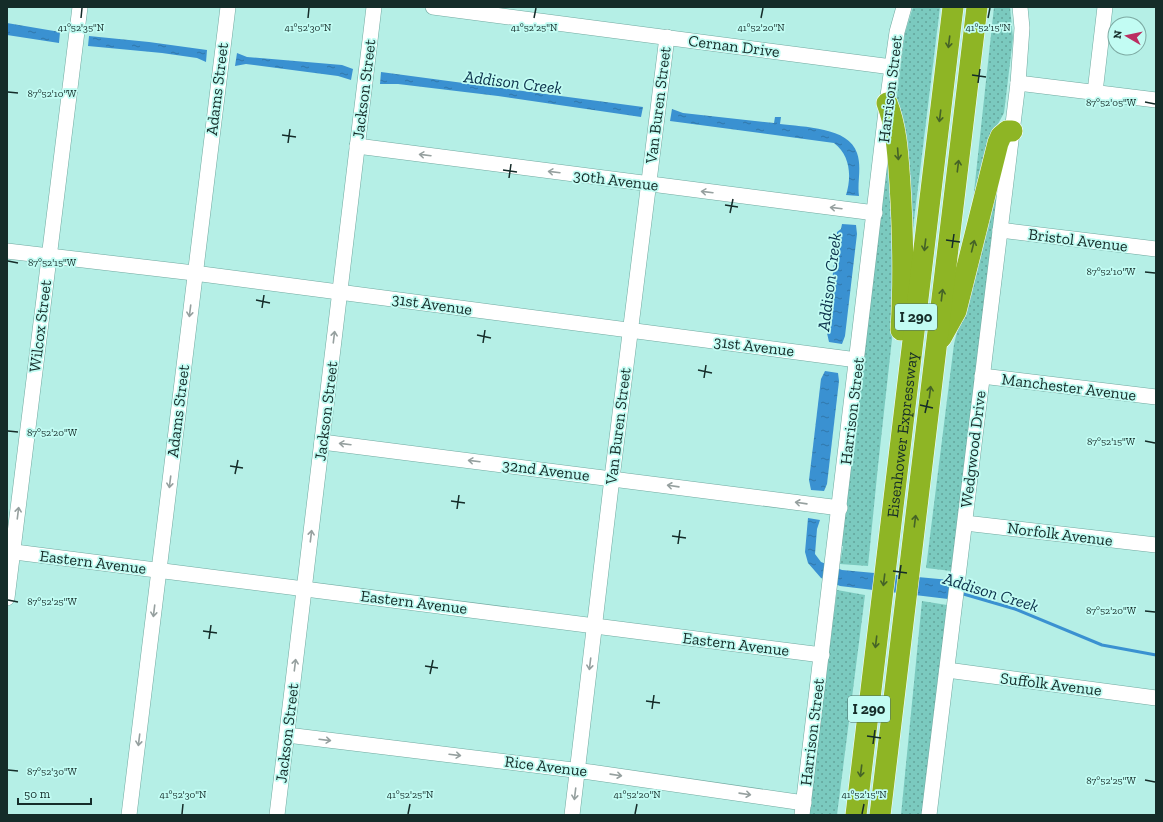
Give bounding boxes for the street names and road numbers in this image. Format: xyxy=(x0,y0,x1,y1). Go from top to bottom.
street label: Cernan Drive xyxy=(687,31,781,61)
street label: Harrison Street xyxy=(874,34,906,144)
street label: Jackson Street xyxy=(348,38,380,140)
street label: Adams Street xyxy=(202,41,232,136)
street label: Van Buren Street xyxy=(641,45,675,166)
street label: 30th Avenue xyxy=(572,165,660,195)
street label: Bristol Avenue xyxy=(1027,224,1129,256)
street label: Wilcox Street xyxy=(25,279,55,373)
street label: 31st Avenue xyxy=(391,289,473,319)
road number: I 290 xyxy=(895,304,937,330)
street label: 31st Avenue xyxy=(713,332,795,360)
street label: Eisenhower Expressway xyxy=(882,350,921,519)
street label: Harrison Street xyxy=(836,356,868,466)
street label: Jackson Street xyxy=(310,360,342,462)
street label: Adams Street xyxy=(163,363,193,458)
street label: Van Buren Street xyxy=(601,366,635,487)
street label: Manchester Avenue xyxy=(1001,369,1137,405)
street label: Wedgwood Drive xyxy=(956,389,990,509)
street label: 32nd Avenue xyxy=(501,455,591,485)
street label: Norfolk Avenue xyxy=(1006,518,1114,550)
street label: Eastern Avenue xyxy=(39,546,147,578)
street label: Eastern Avenue xyxy=(360,586,468,618)
street label: Eastern Avenue xyxy=(682,628,790,660)
street label: Suffolk Avenue xyxy=(999,668,1103,700)
street label: Harrison Street xyxy=(796,677,828,787)
street label: Jackson Street xyxy=(271,682,303,784)
road number: I 290 xyxy=(848,696,890,722)
street label: Rice Avenue xyxy=(504,752,588,780)

